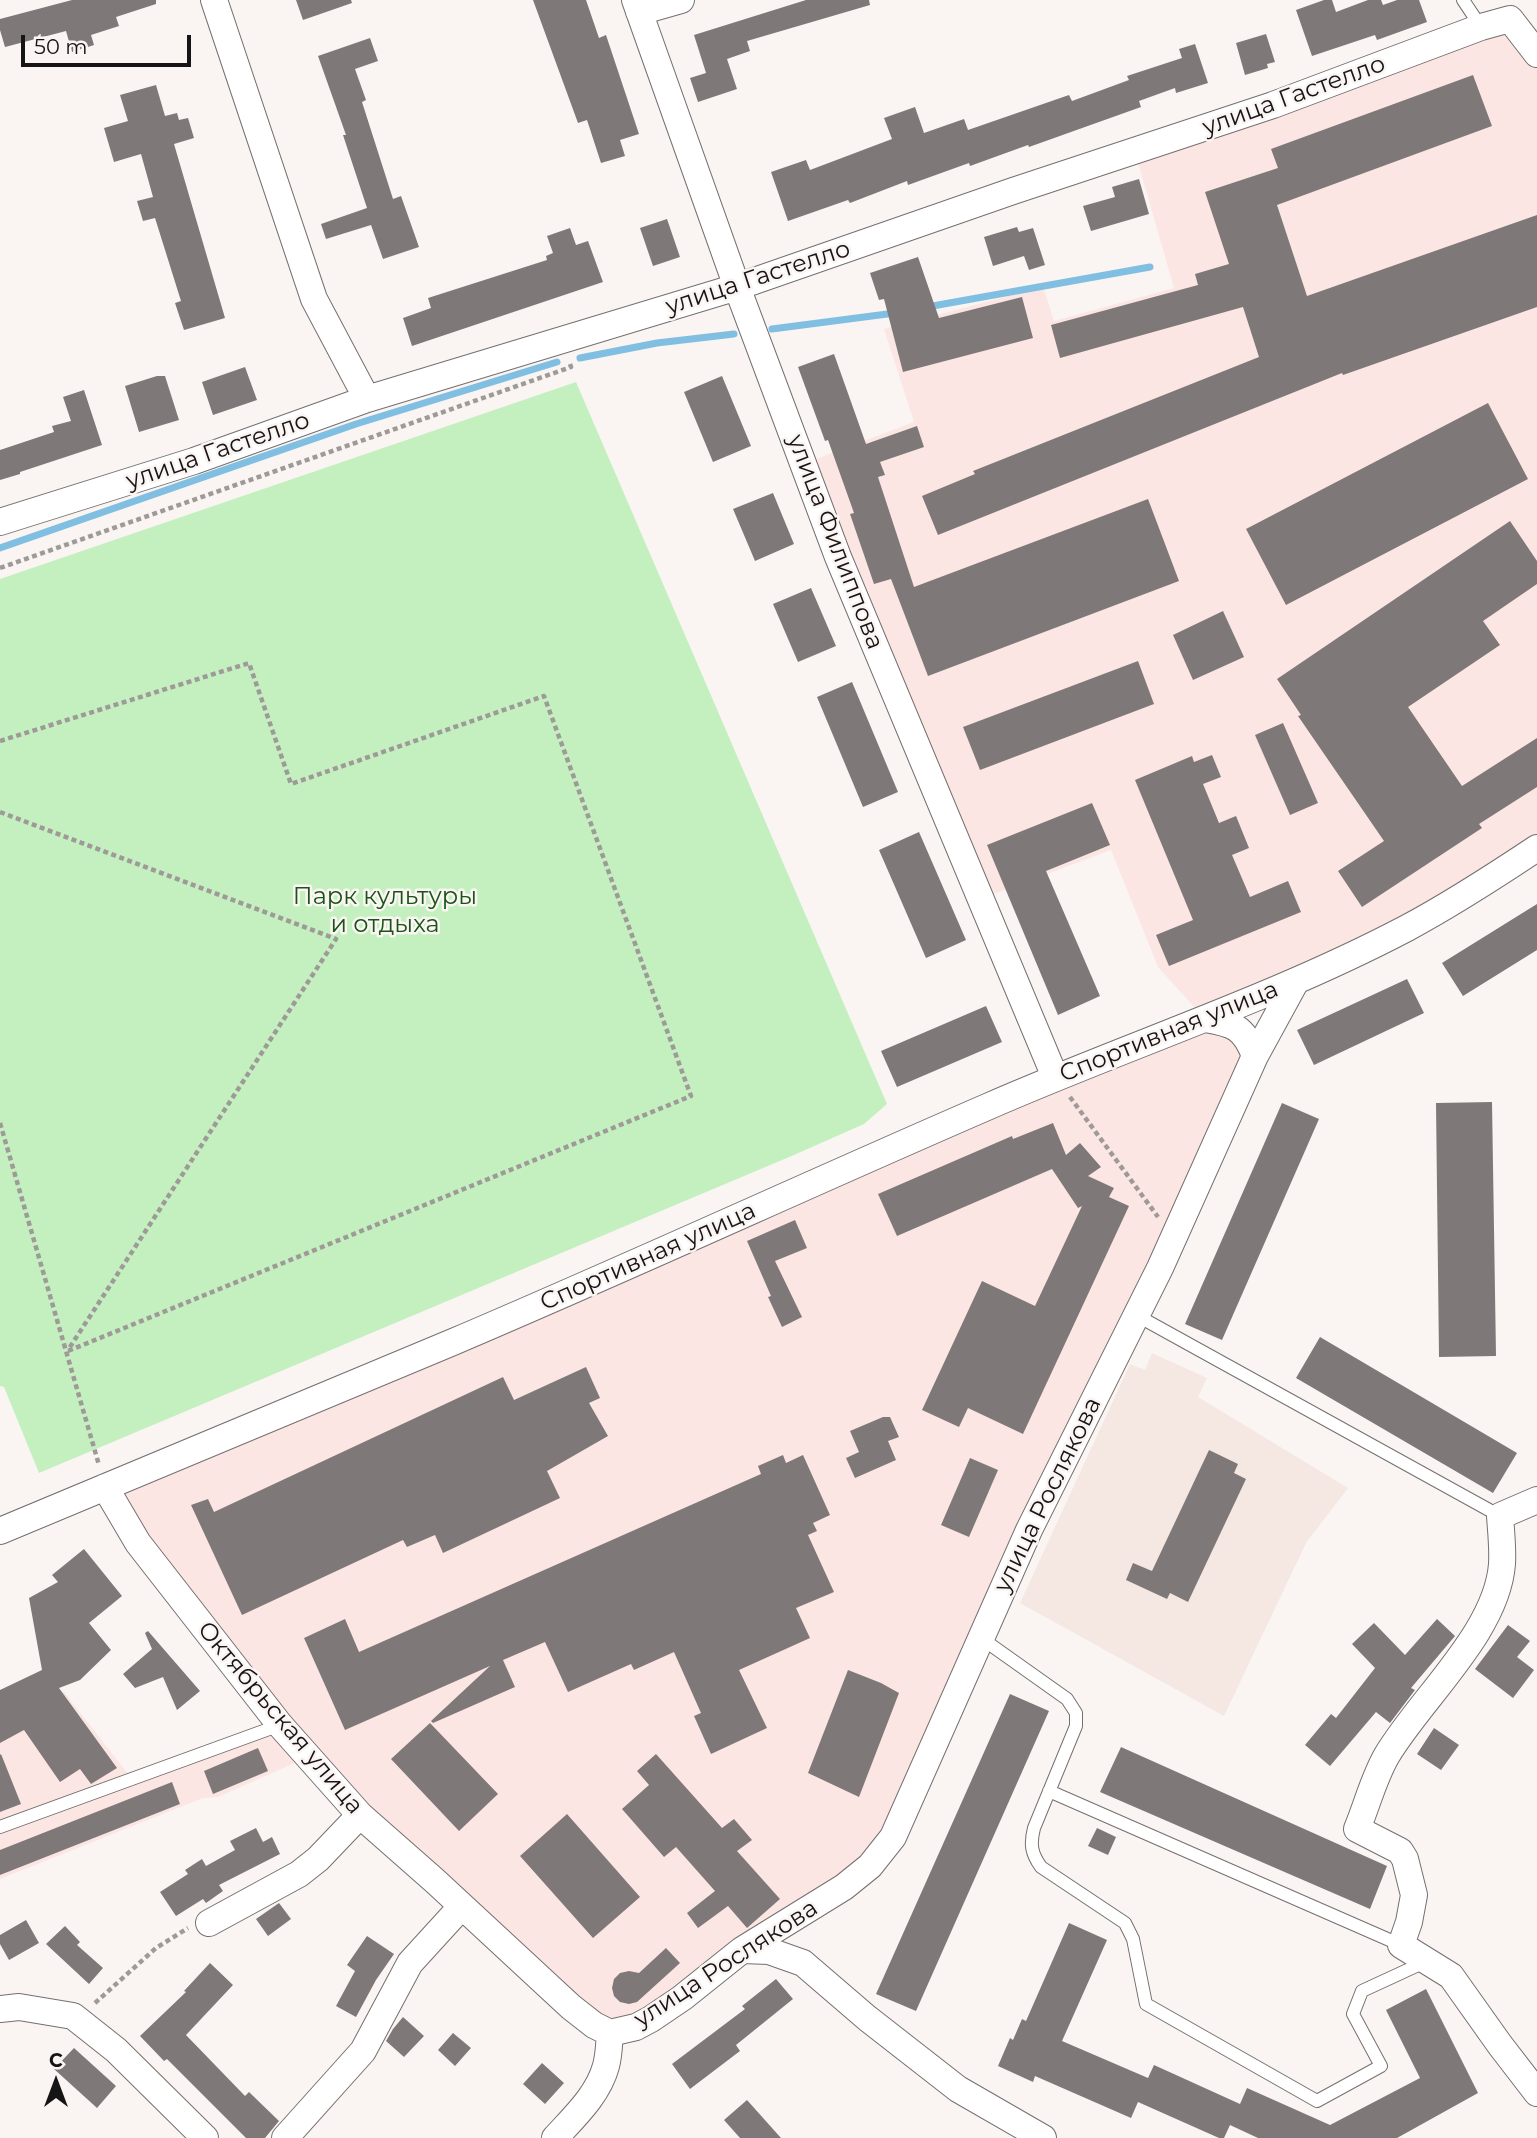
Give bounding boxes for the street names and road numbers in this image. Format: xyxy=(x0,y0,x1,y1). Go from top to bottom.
street label: улица Гастелло xyxy=(1199,50,1389,142)
street label: улица Гастелло xyxy=(662,235,854,321)
street label: улица Гастелло xyxy=(122,406,314,496)
street label: улица Филиппова xyxy=(781,431,889,653)
street label: Спортивная улица xyxy=(1056,975,1282,1089)
street label: Спортивная улица xyxy=(536,1196,760,1318)
street label: улица Рослякова xyxy=(988,1393,1108,1597)
street label: Октябрьская улица xyxy=(191,1616,369,1820)
street label: улица Рослякова xyxy=(629,1894,823,2034)

